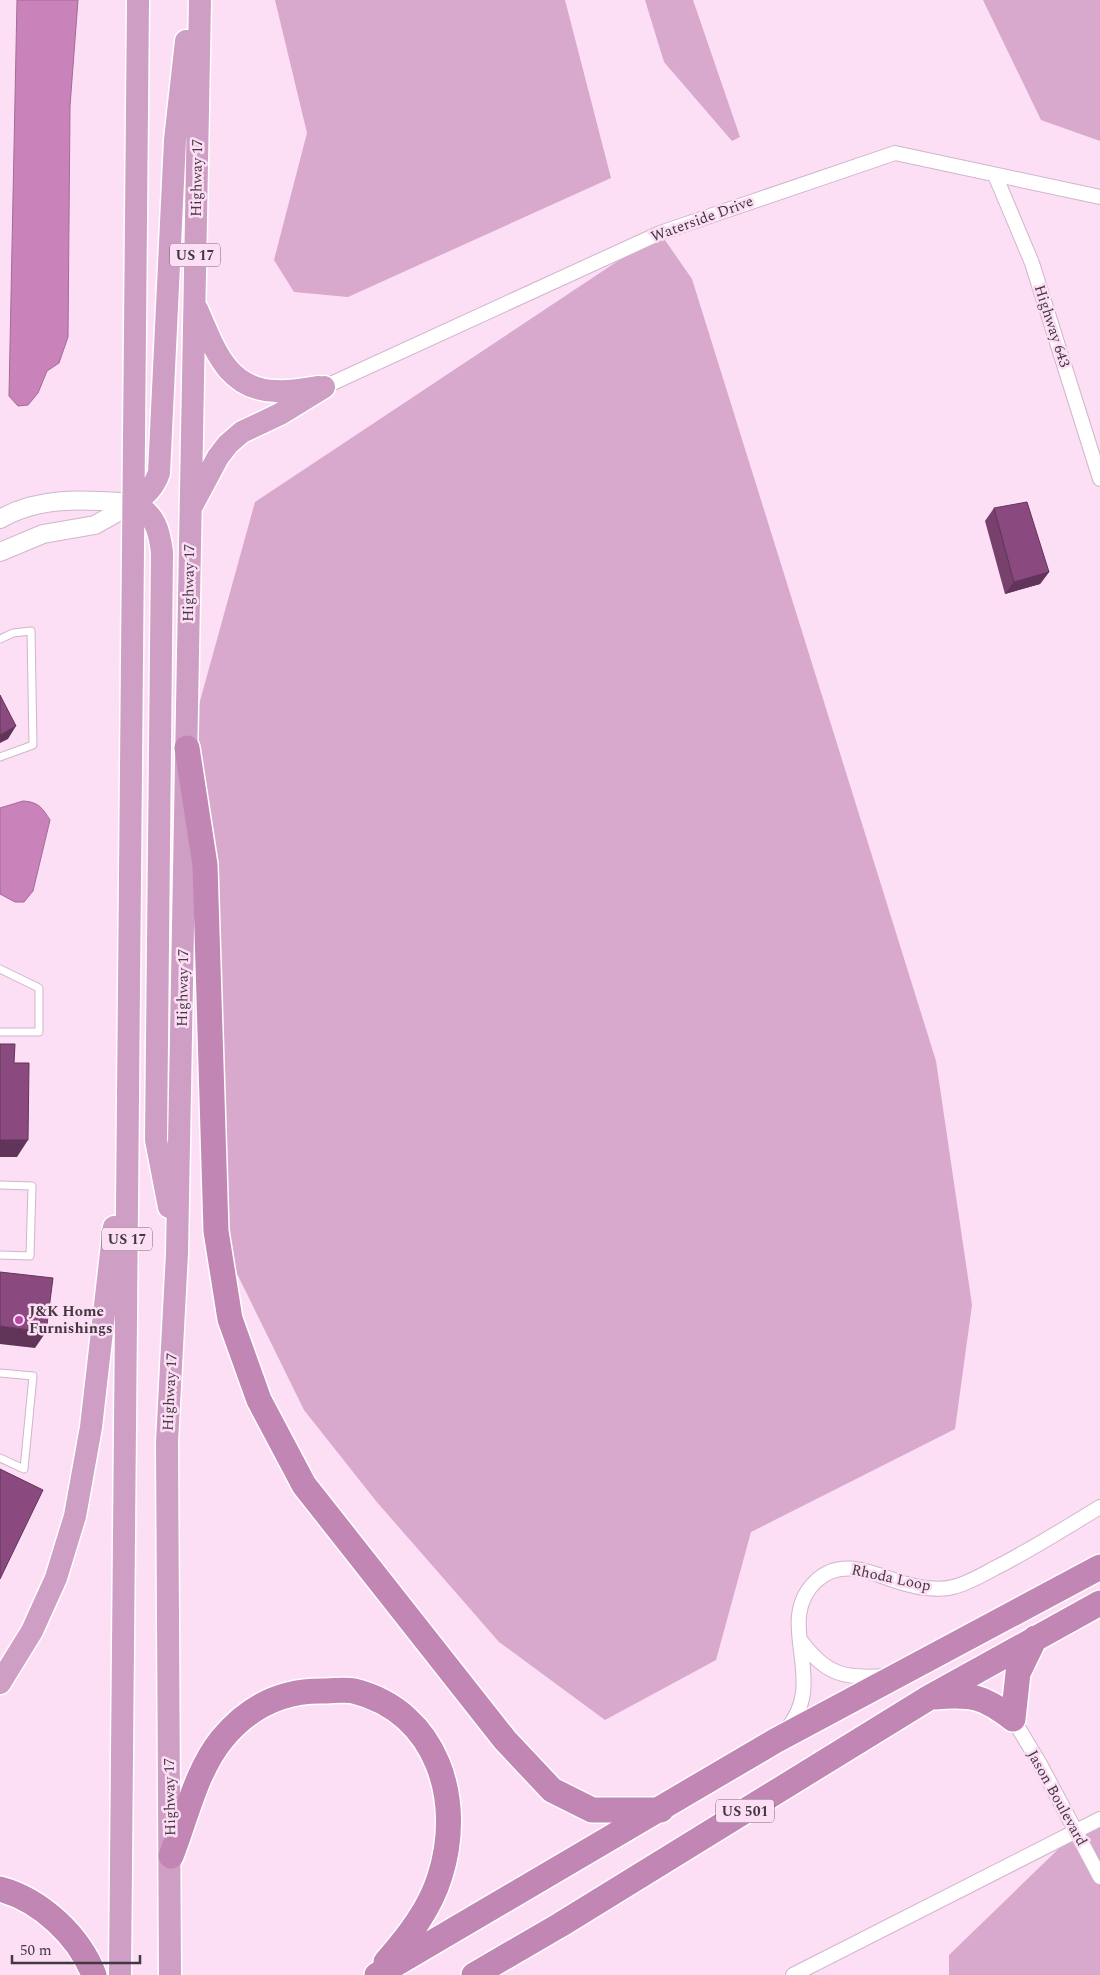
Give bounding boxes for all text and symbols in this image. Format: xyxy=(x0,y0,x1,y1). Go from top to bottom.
street label: Highway 17 xyxy=(185,139,209,217)
street label: Waterside Drive xyxy=(648,190,756,248)
road number: US 17 xyxy=(170,244,220,266)
street label: Highway 643 xyxy=(1028,282,1076,371)
street label: Highway 17 xyxy=(177,544,201,622)
street label: Highway 17 xyxy=(171,949,195,1027)
road number: US 17 xyxy=(102,1228,152,1250)
place label: J&K Home Furnishings xyxy=(29,1300,113,1340)
marker: J&K Home Furnishings xyxy=(13,1314,25,1326)
street label: Highway 17 xyxy=(156,1352,184,1432)
street label: Rhoda Loop xyxy=(849,1558,933,1598)
street label: Jason Boulevard xyxy=(1021,1746,1093,1850)
street label: Highway 17 xyxy=(158,1758,182,1836)
road number: US 501 xyxy=(716,1800,774,1822)
scale bar xyxy=(12,1932,140,1964)
text: 50 m xyxy=(20,1939,52,1962)

